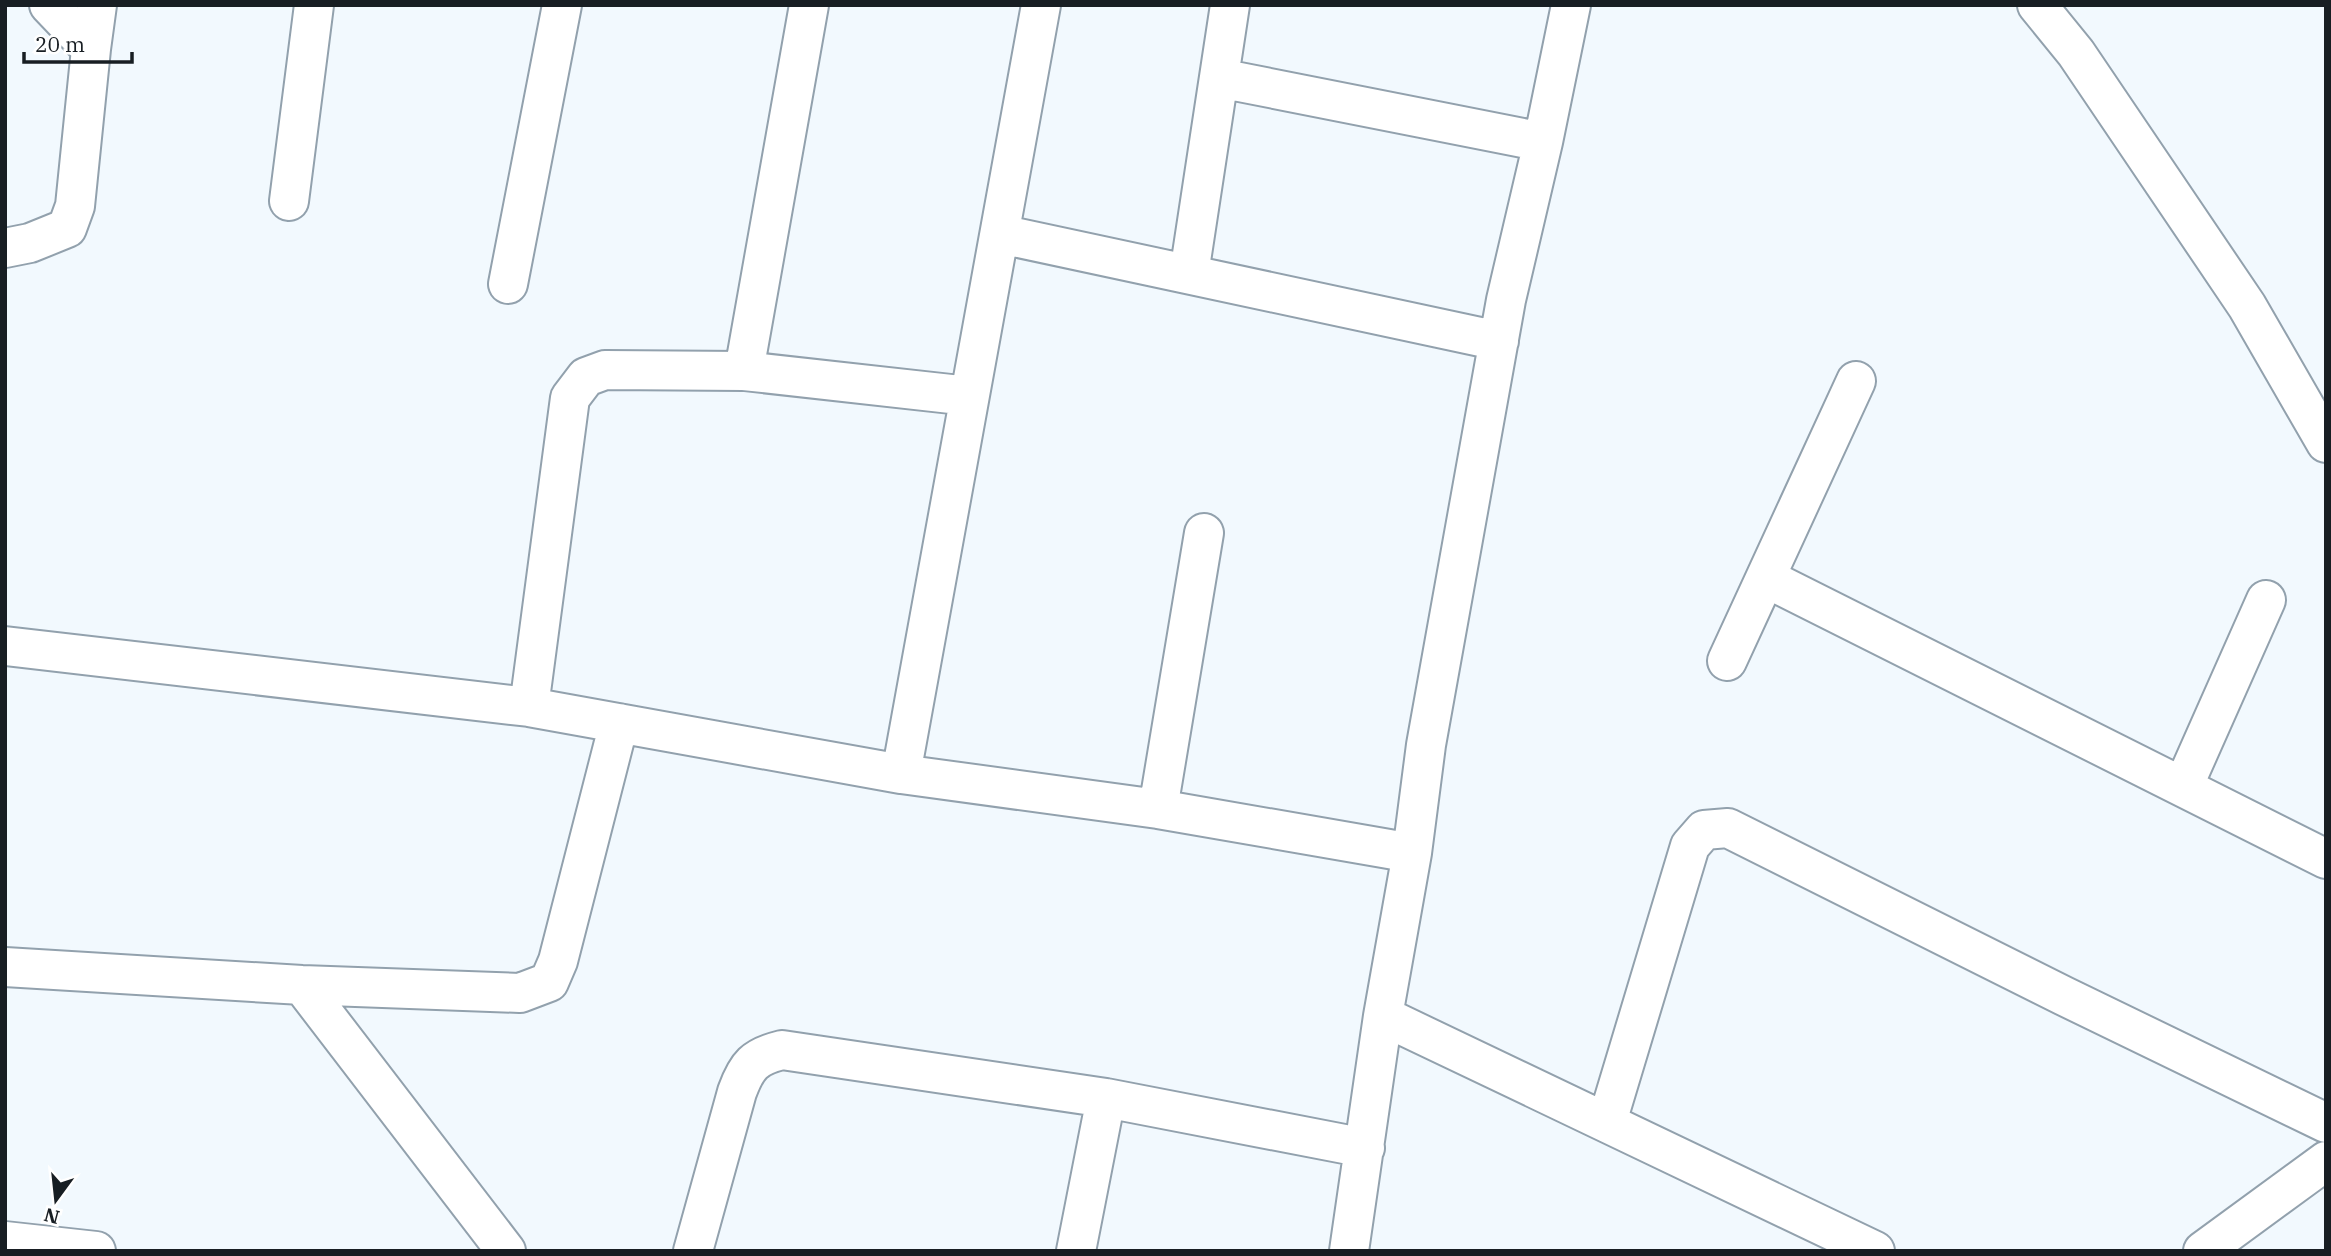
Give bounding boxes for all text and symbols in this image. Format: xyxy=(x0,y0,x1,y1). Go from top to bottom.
scale bar xyxy=(24,21,133,65)
text: 20 m xyxy=(35,30,85,58)
north arrow xyxy=(21,1165,91,1235)
text: N xyxy=(41,1203,62,1230)

